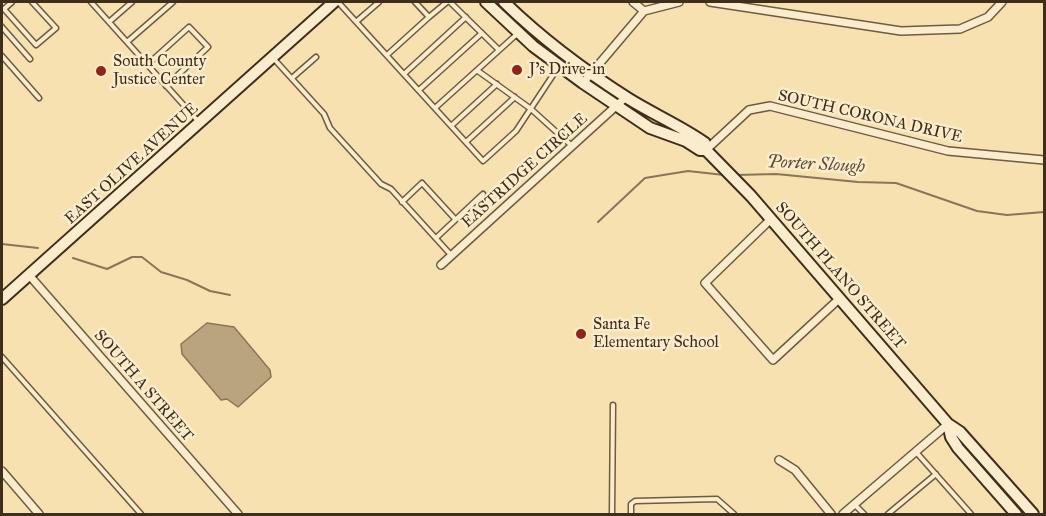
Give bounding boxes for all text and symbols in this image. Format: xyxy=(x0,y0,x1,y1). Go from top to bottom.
place label: South County Justice Center xyxy=(113,52,206,90)
place label: J's Drive-in xyxy=(529,60,605,80)
marker: J's Drive-in xyxy=(510,63,524,77)
marker: South County Justice Center xyxy=(94,64,108,78)
street label: SOUTH CORONA DRIVE xyxy=(776,86,964,148)
street label: EAST OLIVE AVENUE xyxy=(62,99,202,229)
street label: EASTRIDGE CIRCLE xyxy=(458,109,592,233)
water label: Porter Slough xyxy=(766,152,866,178)
street label: SOUTH PLANO STREET xyxy=(771,198,909,354)
place label: Santa Fe Elementary School xyxy=(593,315,719,353)
street label: SOUTH A STREET xyxy=(89,326,197,446)
marker: Santa Fe Elementary School xyxy=(574,327,588,341)

